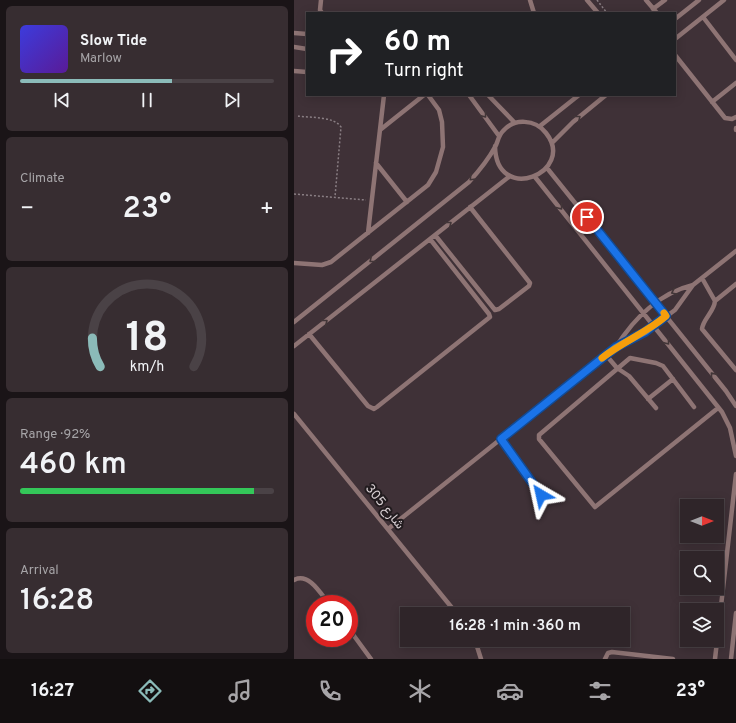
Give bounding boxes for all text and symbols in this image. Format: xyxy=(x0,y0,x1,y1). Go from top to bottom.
text: 60 m xyxy=(384,25,451,61)
icon: right xyxy=(318,28,370,80)
text: Slow Tide xyxy=(80,32,147,51)
text: Marlow xyxy=(80,51,122,67)
text: Turn right xyxy=(384,60,464,83)
icon: previous xyxy=(51,89,73,111)
icon: pause xyxy=(136,89,158,111)
icon: next xyxy=(221,89,243,111)
one-way arrow xyxy=(479,111,486,118)
one-way arrow xyxy=(573,115,580,122)
text: Climate xyxy=(20,171,65,187)
one-way arrow xyxy=(470,173,477,181)
text: 23° xyxy=(123,191,171,228)
text: − xyxy=(20,196,34,223)
text: + xyxy=(260,196,274,223)
pin xyxy=(570,200,604,234)
one-way arrow xyxy=(555,203,562,210)
icon: arrive xyxy=(576,206,598,228)
one-way arrow xyxy=(444,222,451,229)
one-way arrow xyxy=(369,255,376,262)
one-way arrow xyxy=(670,287,678,295)
text: 18 xyxy=(126,313,168,366)
one-way arrow xyxy=(320,320,327,327)
one-way arrow xyxy=(662,338,669,345)
text: km/h xyxy=(130,358,164,376)
one-way arrow xyxy=(711,372,718,379)
text: Range · 92% xyxy=(20,427,90,443)
text: 460 km xyxy=(20,447,127,484)
position arrow xyxy=(520,474,562,516)
street label: شارع 305 xyxy=(361,481,407,533)
north arrow xyxy=(680,499,724,543)
map controls xyxy=(680,499,724,647)
button: search xyxy=(680,551,724,595)
text: Arrival xyxy=(20,563,59,579)
text: 16:28 xyxy=(20,583,94,620)
speed limit sign: 20 xyxy=(306,595,358,647)
button: layers xyxy=(680,603,724,647)
text: 16:28 · 1 min · 360 m xyxy=(449,617,581,636)
icon: directions xyxy=(136,677,164,705)
icon: music xyxy=(226,677,254,705)
icon: phone xyxy=(316,677,344,705)
icon: climate xyxy=(406,677,434,705)
icon: car xyxy=(496,677,524,705)
icon: filters xyxy=(586,677,614,705)
text: 16:27 xyxy=(31,680,74,703)
text: 23° xyxy=(676,680,705,703)

